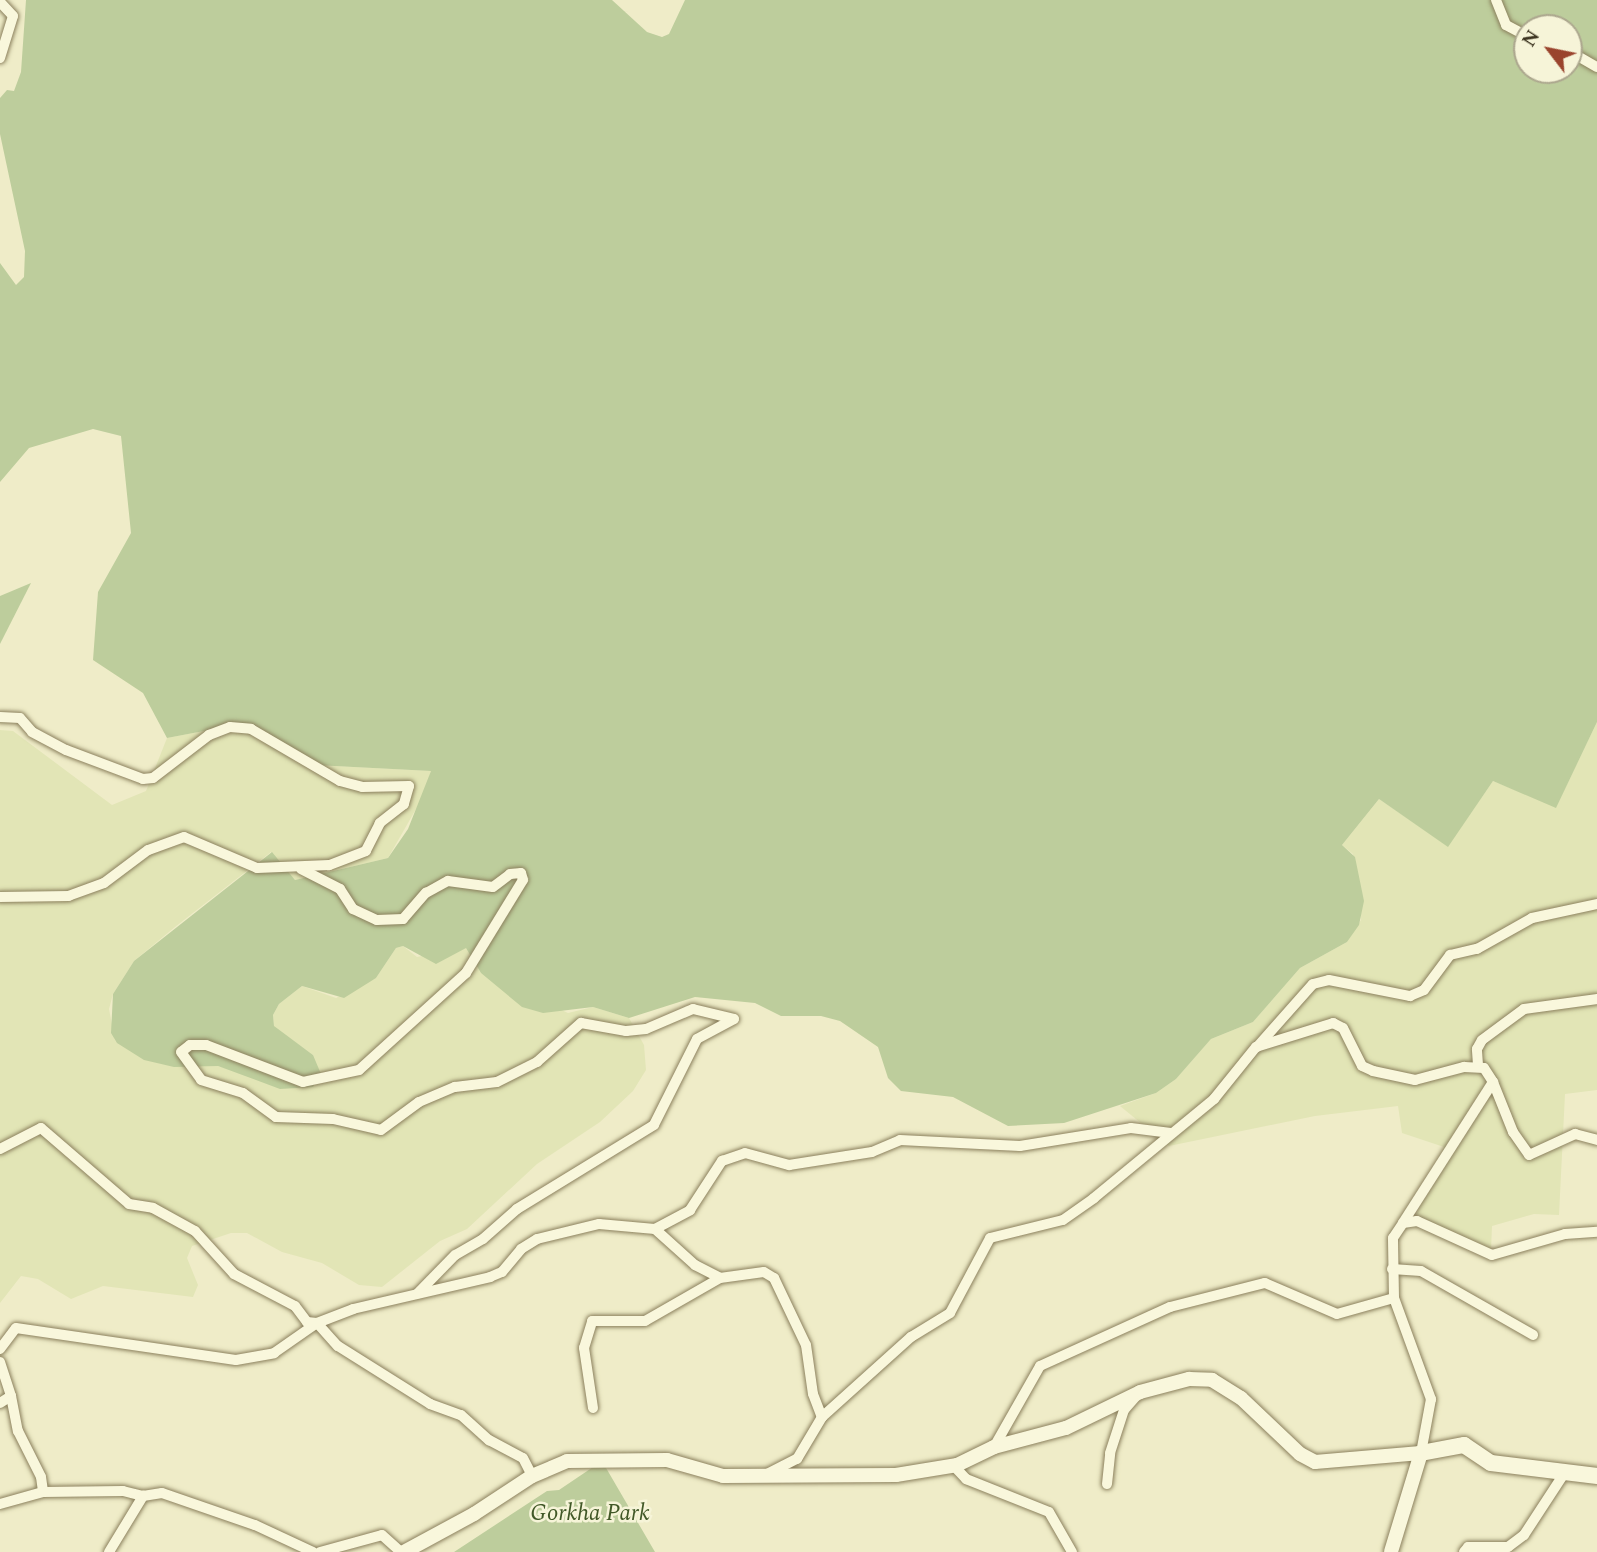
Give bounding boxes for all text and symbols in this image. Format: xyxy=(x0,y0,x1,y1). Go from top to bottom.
north arrow xyxy=(1513,14,1583,84)
text: N xyxy=(1515,24,1548,53)
park label: Gorkha Park xyxy=(530,1500,650,1528)

